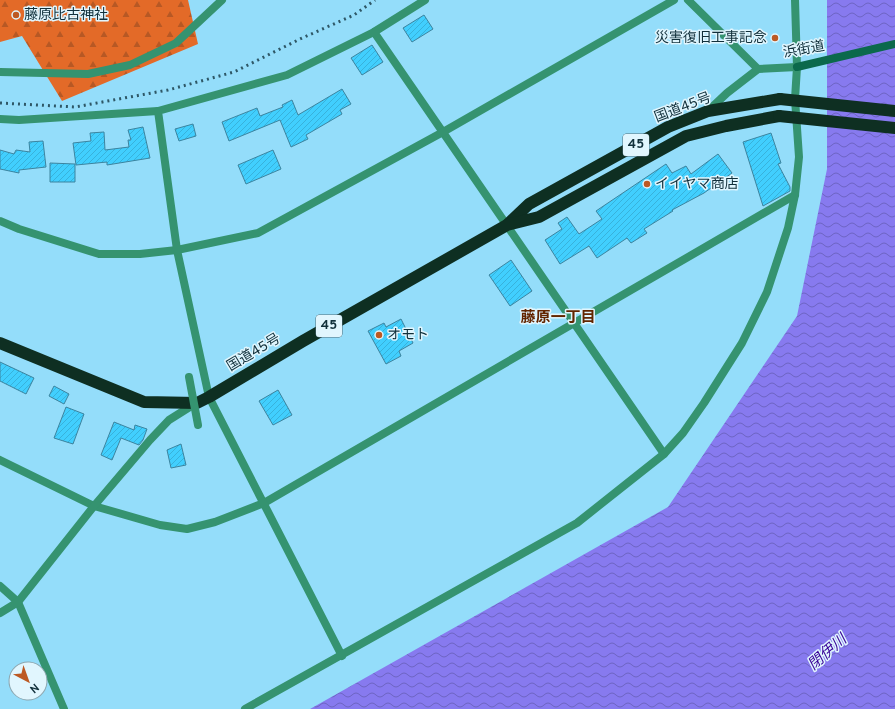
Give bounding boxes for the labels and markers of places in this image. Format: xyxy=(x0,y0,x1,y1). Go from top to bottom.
place label: 藤原比古神社 xyxy=(24,7,108,24)
marker: 藤原比古神社 xyxy=(11,10,21,20)
place label: 災害復旧工事記念 xyxy=(655,30,767,47)
marker: 災害復旧工事記念 xyxy=(770,33,780,43)
place label: イイヤマ商店 xyxy=(655,176,739,193)
marker: イイヤマ商店 xyxy=(642,179,652,189)
place label: オモト xyxy=(387,327,429,344)
marker: オモト xyxy=(374,330,384,340)

